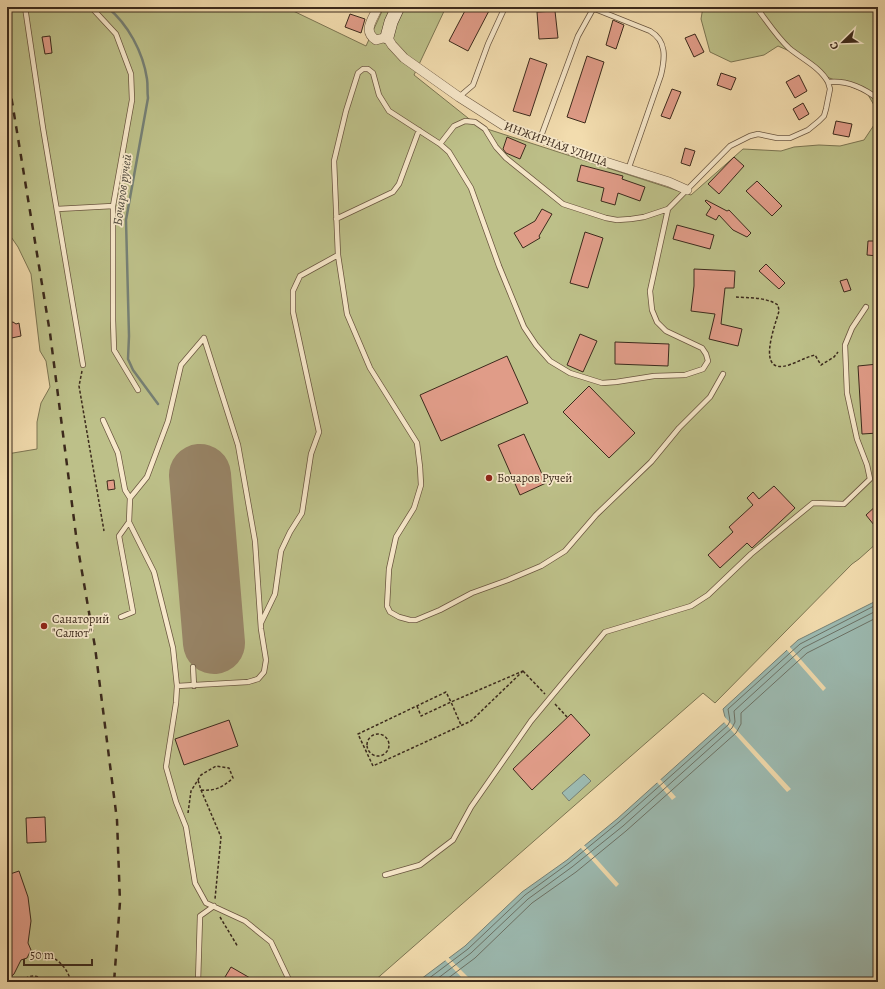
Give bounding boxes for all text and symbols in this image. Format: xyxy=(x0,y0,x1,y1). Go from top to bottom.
north arrow xyxy=(823,22,863,62)
text: С xyxy=(826,39,842,52)
street label: ИНЖИРНАЯ УЛИЦА xyxy=(502,118,611,171)
water label: Бочаров ручей xyxy=(109,153,136,227)
place label: Бочаров Ручей xyxy=(497,470,572,486)
marker: Бочаров Ручей xyxy=(484,473,494,483)
place label: Санаторий "Салют" xyxy=(52,611,109,641)
marker: Санаторий "Салют" xyxy=(39,621,49,631)
scale bar xyxy=(24,941,92,967)
text: 50 m xyxy=(30,947,54,963)

